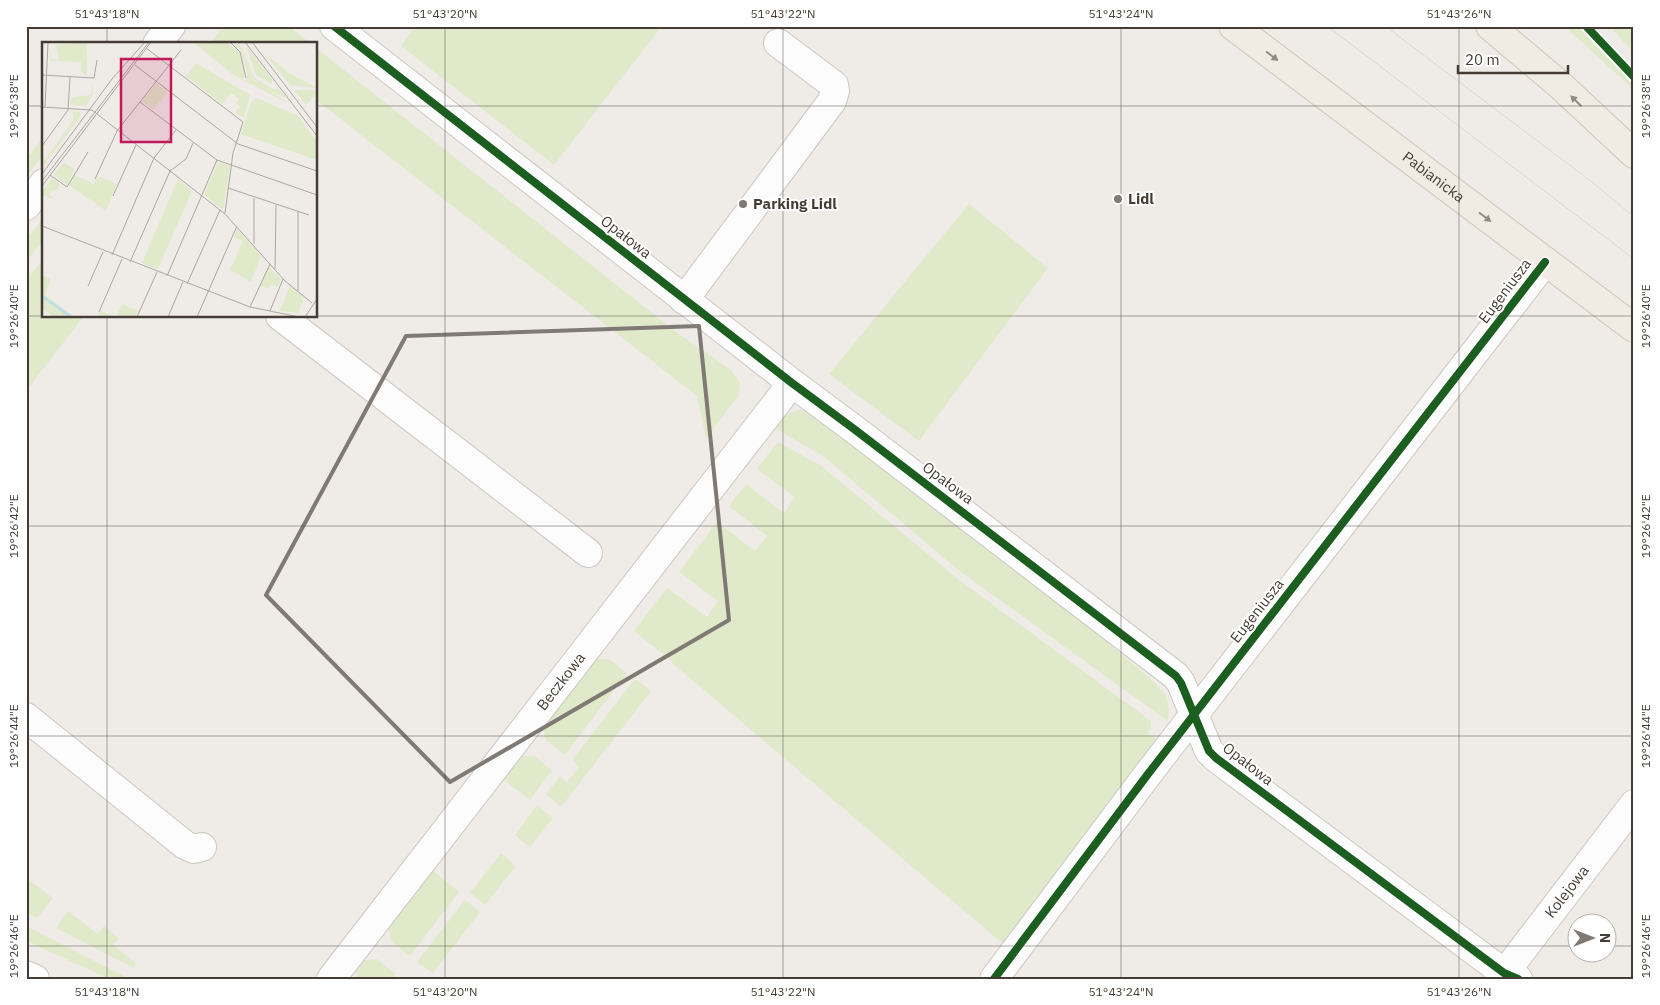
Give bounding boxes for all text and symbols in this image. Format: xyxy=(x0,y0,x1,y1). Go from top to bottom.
text: 51°43'18"N xyxy=(74,6,140,21)
text: 51°43'20"N xyxy=(412,6,478,21)
text: 51°43'22"N xyxy=(750,6,816,21)
text: 51°43'24"N xyxy=(1088,6,1154,21)
text: 51°43'26"N xyxy=(1426,6,1492,21)
inset map xyxy=(42,42,318,318)
scale bar xyxy=(1458,42,1568,74)
one-way arrow xyxy=(1265,50,1278,61)
text: 20 m xyxy=(1465,50,1500,69)
text: 19°26'38"E xyxy=(6,74,21,138)
text: 19°26'38"E xyxy=(1638,74,1653,138)
one-way arrow xyxy=(1571,95,1583,107)
street label: Pabianicka xyxy=(1399,147,1469,206)
place label: Lidl xyxy=(1128,189,1154,208)
marker: Lidl xyxy=(1112,193,1124,205)
place label: Parking Lidl xyxy=(753,194,837,213)
marker: Parking Lidl xyxy=(737,198,749,210)
street label: Opałowa xyxy=(597,211,655,262)
one-way arrow xyxy=(1478,212,1491,223)
street label: Eugeniusza xyxy=(1474,255,1535,327)
text: 19°26'40"E xyxy=(6,284,21,348)
text: 19°26'40"E xyxy=(1638,284,1653,348)
street label: Opałowa xyxy=(919,457,978,508)
text: 19°26'42"E xyxy=(6,494,21,558)
text: 19°26'42"E xyxy=(1638,494,1653,558)
street label: Eugeniusza xyxy=(1226,575,1288,647)
street label: Beczkowa xyxy=(532,649,589,714)
text: 19°26'44"E xyxy=(6,704,21,768)
text: 19°26'44"E xyxy=(1638,704,1653,768)
street label: Opałowa xyxy=(1219,738,1277,789)
street label: Kolejowa xyxy=(1540,861,1593,922)
north arrow xyxy=(1568,912,1618,962)
text: 19°26'46"E xyxy=(6,914,21,978)
text: 19°26'46"E xyxy=(1638,914,1653,978)
text: N xyxy=(1596,933,1614,943)
text: 51°43'18"N xyxy=(74,984,140,999)
text: 51°43'20"N xyxy=(412,984,478,999)
text: 51°43'22"N xyxy=(750,984,816,999)
text: 51°43'24"N xyxy=(1088,984,1154,999)
text: 51°43'26"N xyxy=(1426,984,1492,999)

